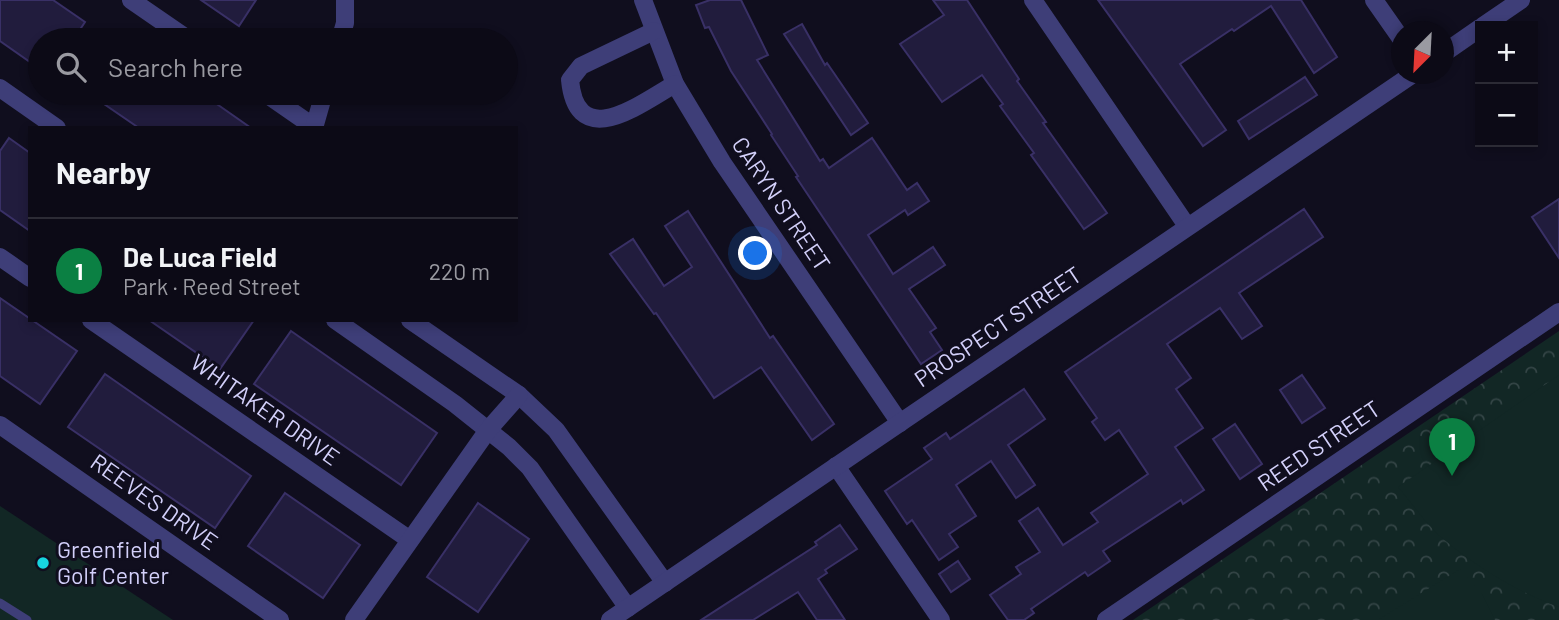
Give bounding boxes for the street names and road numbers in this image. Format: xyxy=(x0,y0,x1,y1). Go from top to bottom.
street label: CARYN STREET xyxy=(727,131,837,276)
street label: PROSPECT STREET xyxy=(909,260,1086,392)
street label: WHITAKER DRIVE xyxy=(186,348,345,471)
street label: REED STREET xyxy=(1252,394,1385,496)
street label: REEVES DRIVE xyxy=(86,447,224,555)

